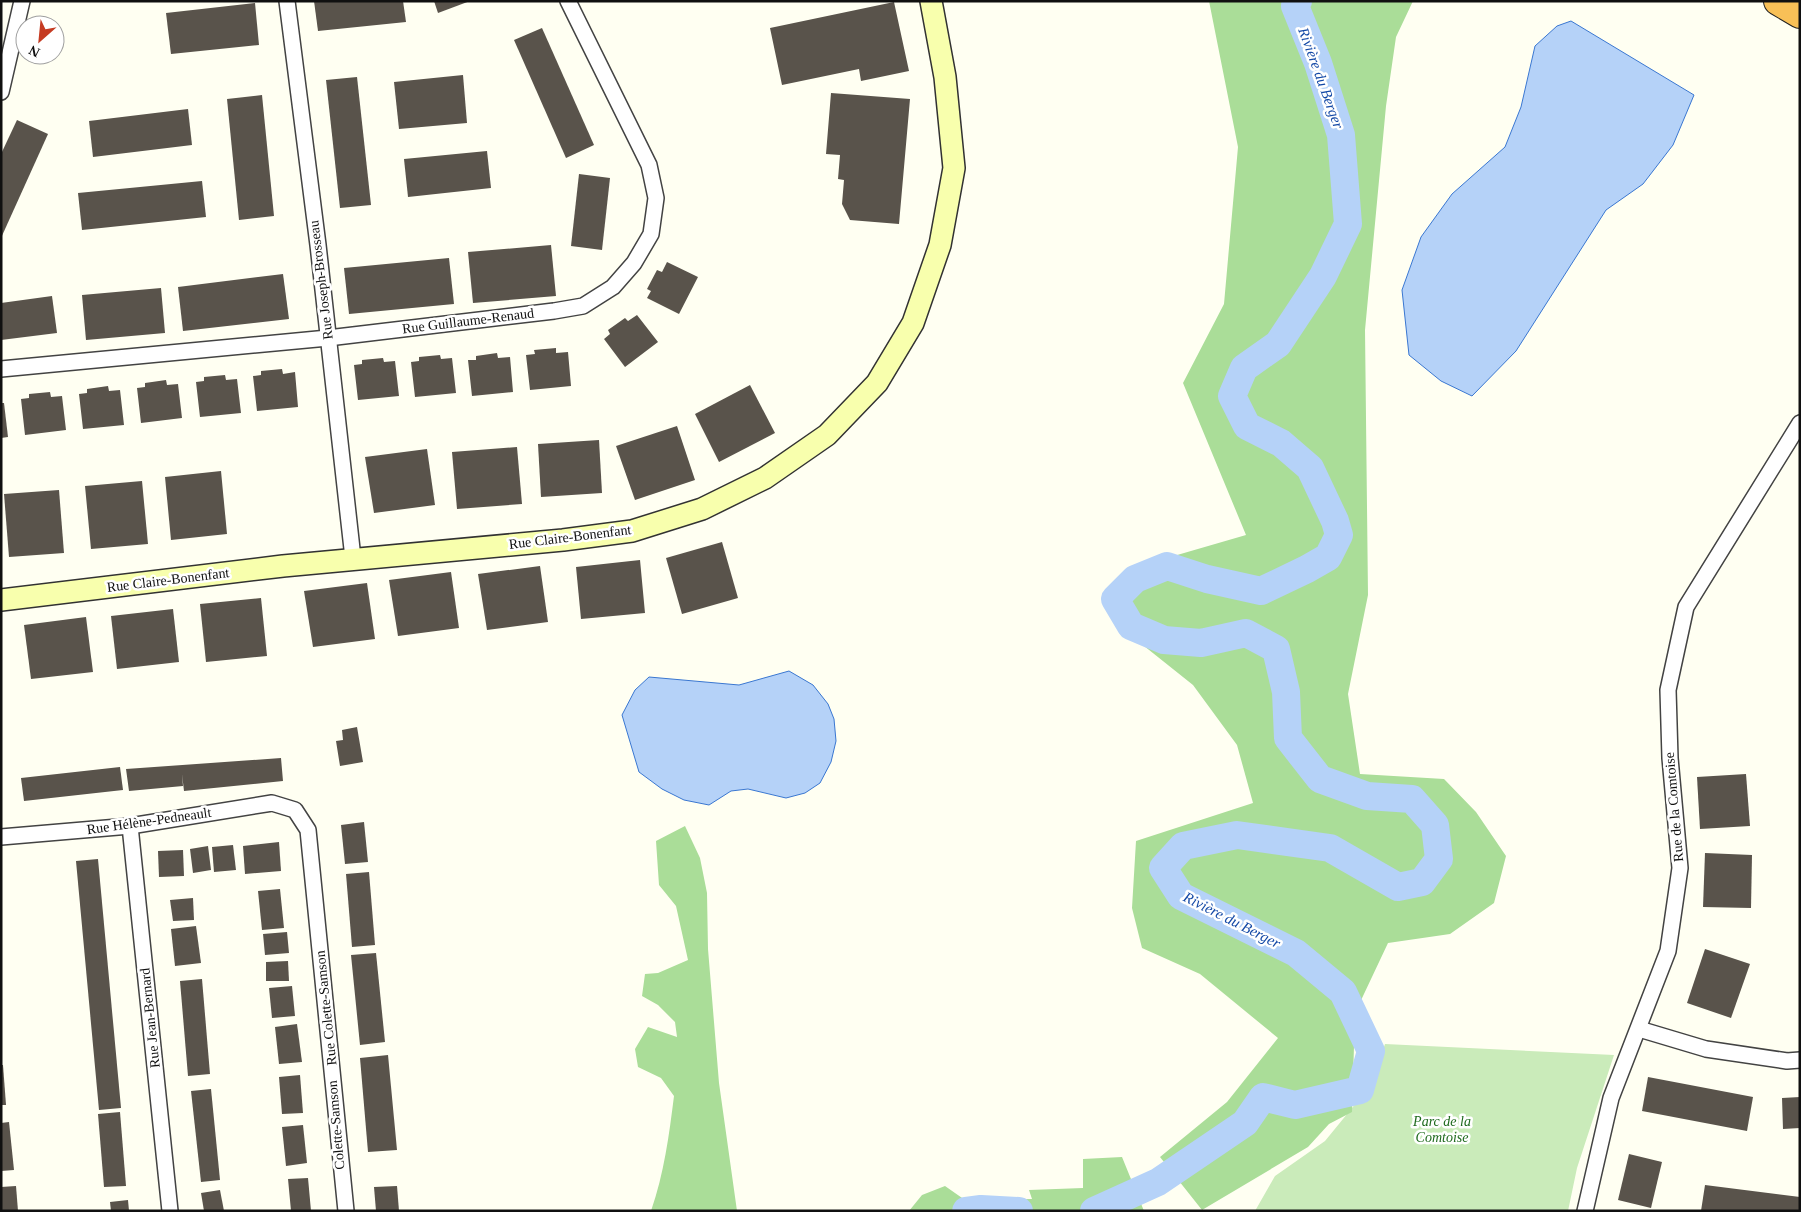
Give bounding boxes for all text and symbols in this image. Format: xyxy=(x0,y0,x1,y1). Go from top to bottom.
north arrow xyxy=(15,15,65,65)
water label: Rivière du Berger xyxy=(1295,24,1347,131)
text: N xyxy=(26,42,42,60)
street label: Rue Joseph-Brosseau xyxy=(306,219,336,341)
street label: Rue Guillaume-Renaud xyxy=(401,305,535,337)
street label: Rue Claire-Bonenfant xyxy=(508,522,632,552)
street label: Rue Claire-Bonenfant xyxy=(106,565,230,595)
street label: Rue de la Comtoise xyxy=(1662,752,1686,862)
street label: Rue Hélène-Pedneault xyxy=(86,805,212,837)
water label: Rivière du Berger xyxy=(1180,888,1283,951)
street label: Rue Colette-Samson xyxy=(313,950,339,1066)
street label: Rue Jean-Bernard xyxy=(137,967,163,1069)
street label: Colette-Samson xyxy=(325,1080,347,1170)
park label: Parc de la Comtoise xyxy=(1412,1114,1471,1145)

